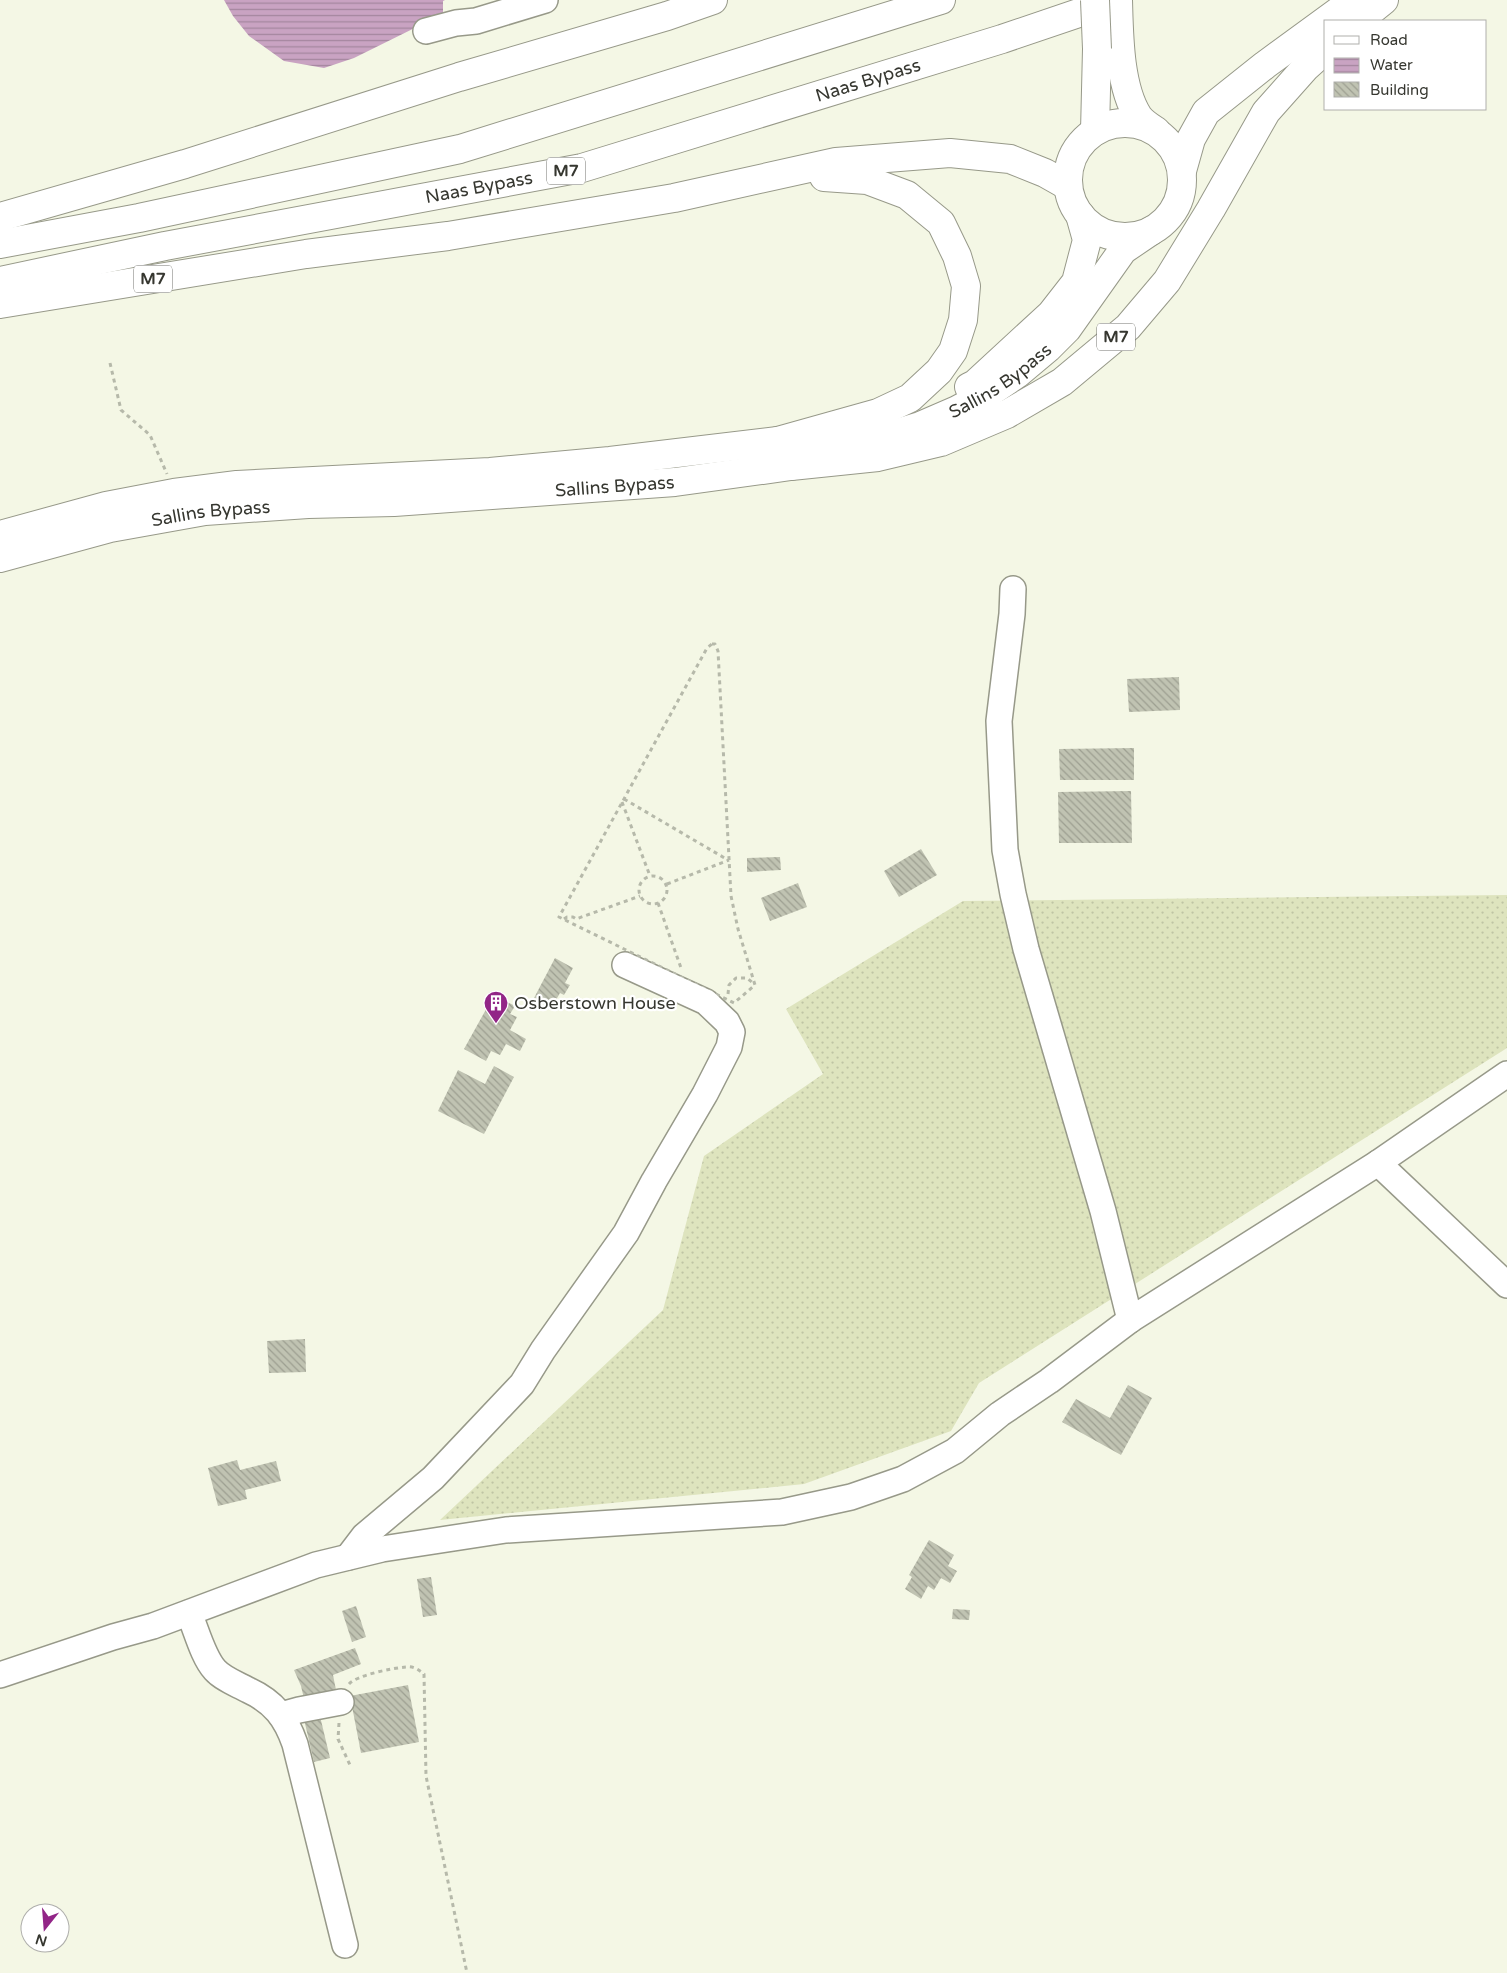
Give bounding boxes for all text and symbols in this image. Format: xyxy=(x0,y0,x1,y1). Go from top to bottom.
legend xyxy=(1324,20,1487,110)
text: Road xyxy=(1370,31,1408,49)
street label: Naas Bypass xyxy=(813,54,923,107)
text: Water xyxy=(1370,56,1413,74)
text: Building xyxy=(1370,81,1429,99)
road number: M7 xyxy=(547,158,585,185)
street label: Naas Bypass xyxy=(423,166,534,208)
road number: M7 xyxy=(134,266,172,292)
road number: M7 xyxy=(1097,324,1135,351)
street label: Sallins Bypass xyxy=(945,339,1056,423)
street label: Sallins Bypass xyxy=(554,471,675,502)
street label: Sallins Bypass xyxy=(150,496,271,531)
building icon: Osberstown House xyxy=(483,990,509,1024)
place label: Osberstown House xyxy=(514,992,676,1014)
north arrow xyxy=(20,1903,70,1953)
text: N xyxy=(33,1930,49,1950)

